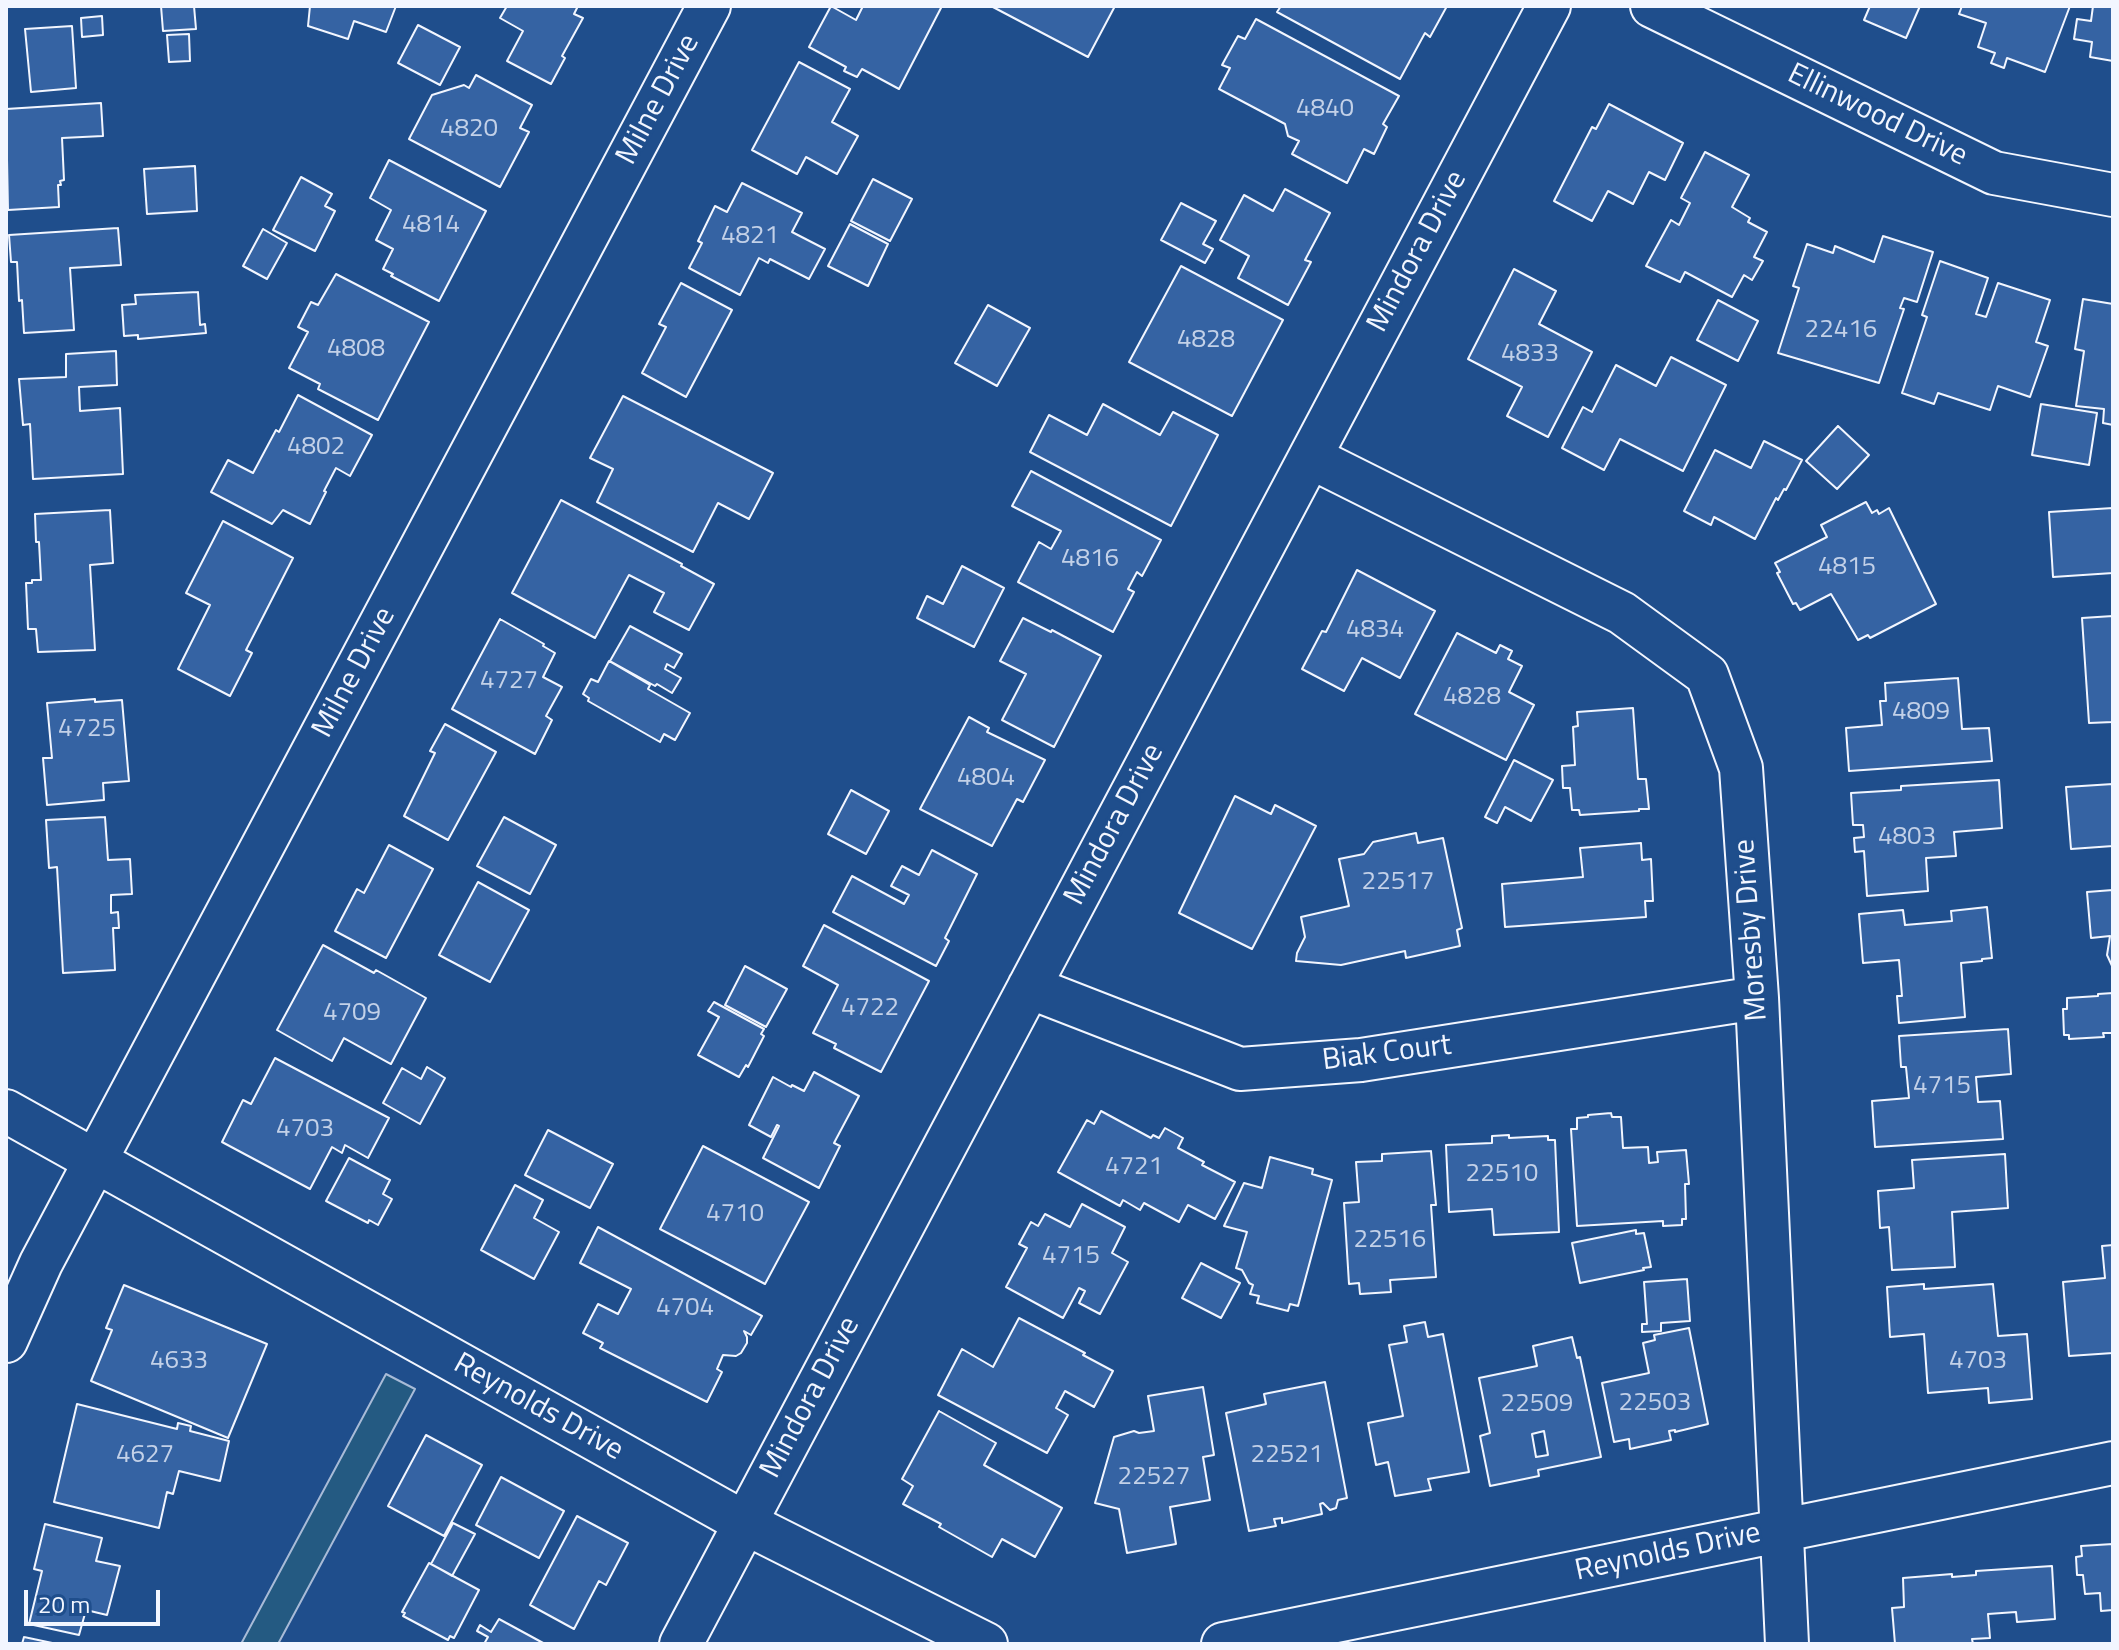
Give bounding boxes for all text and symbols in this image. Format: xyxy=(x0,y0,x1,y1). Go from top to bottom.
street label: Milne Drive xyxy=(610,29,708,171)
street label: Ellinwood Drive xyxy=(1781,57,1973,175)
house number: 4840 xyxy=(1296,94,1354,126)
house number: 4820 xyxy=(440,114,498,146)
street label: Mindora Drive xyxy=(1361,165,1475,339)
house number: 4814 xyxy=(402,210,460,242)
house number: 4821 xyxy=(721,221,779,253)
house number: 22416 xyxy=(1805,315,1877,347)
house number: 4828 xyxy=(1177,325,1235,357)
house number: 4808 xyxy=(327,334,385,366)
house number: 4833 xyxy=(1501,339,1559,371)
house number: 4802 xyxy=(287,432,345,464)
house number: 4816 xyxy=(1061,544,1119,576)
house number: 4815 xyxy=(1818,552,1876,584)
street label: Milne Drive xyxy=(306,602,404,744)
house number: 4834 xyxy=(1346,615,1404,647)
house number: 4727 xyxy=(480,666,538,698)
house number: 4828 xyxy=(1443,682,1501,714)
house number: 4809 xyxy=(1892,697,1950,729)
house number: 4725 xyxy=(58,714,116,746)
street label: Mindora Drive xyxy=(1058,738,1172,912)
house number: 4804 xyxy=(957,763,1015,795)
house number: 4803 xyxy=(1878,822,1936,854)
street label: Moresby Drive xyxy=(1728,838,1776,1022)
house number: 22517 xyxy=(1362,867,1434,899)
house number: 4722 xyxy=(841,993,899,1025)
house number: 4709 xyxy=(323,998,381,1030)
street label: Biak Court xyxy=(1320,1028,1454,1080)
house number: 4715 xyxy=(1913,1071,1971,1103)
house number: 4703 xyxy=(276,1114,334,1146)
house number: 4721 xyxy=(1105,1152,1163,1184)
house number: 22510 xyxy=(1466,1159,1538,1191)
house number: 4710 xyxy=(706,1199,764,1231)
house number: 22516 xyxy=(1354,1225,1426,1257)
house number: 4715 xyxy=(1042,1241,1100,1273)
house number: 4704 xyxy=(656,1293,714,1325)
street label: Mindora Drive xyxy=(754,1311,868,1485)
house number: 4633 xyxy=(150,1346,208,1378)
house number: 4703 xyxy=(1949,1346,2007,1378)
street label: Reynolds Drive xyxy=(447,1347,629,1469)
house number: 22503 xyxy=(1619,1388,1691,1420)
house number: 22509 xyxy=(1501,1389,1573,1421)
house number: 4627 xyxy=(116,1440,174,1472)
house number: 22521 xyxy=(1251,1440,1323,1472)
house number: 22527 xyxy=(1118,1462,1190,1494)
street label: Reynolds Drive xyxy=(1572,1516,1764,1590)
scale bar xyxy=(28,1574,164,1624)
text: 20 m xyxy=(38,1586,90,1622)

